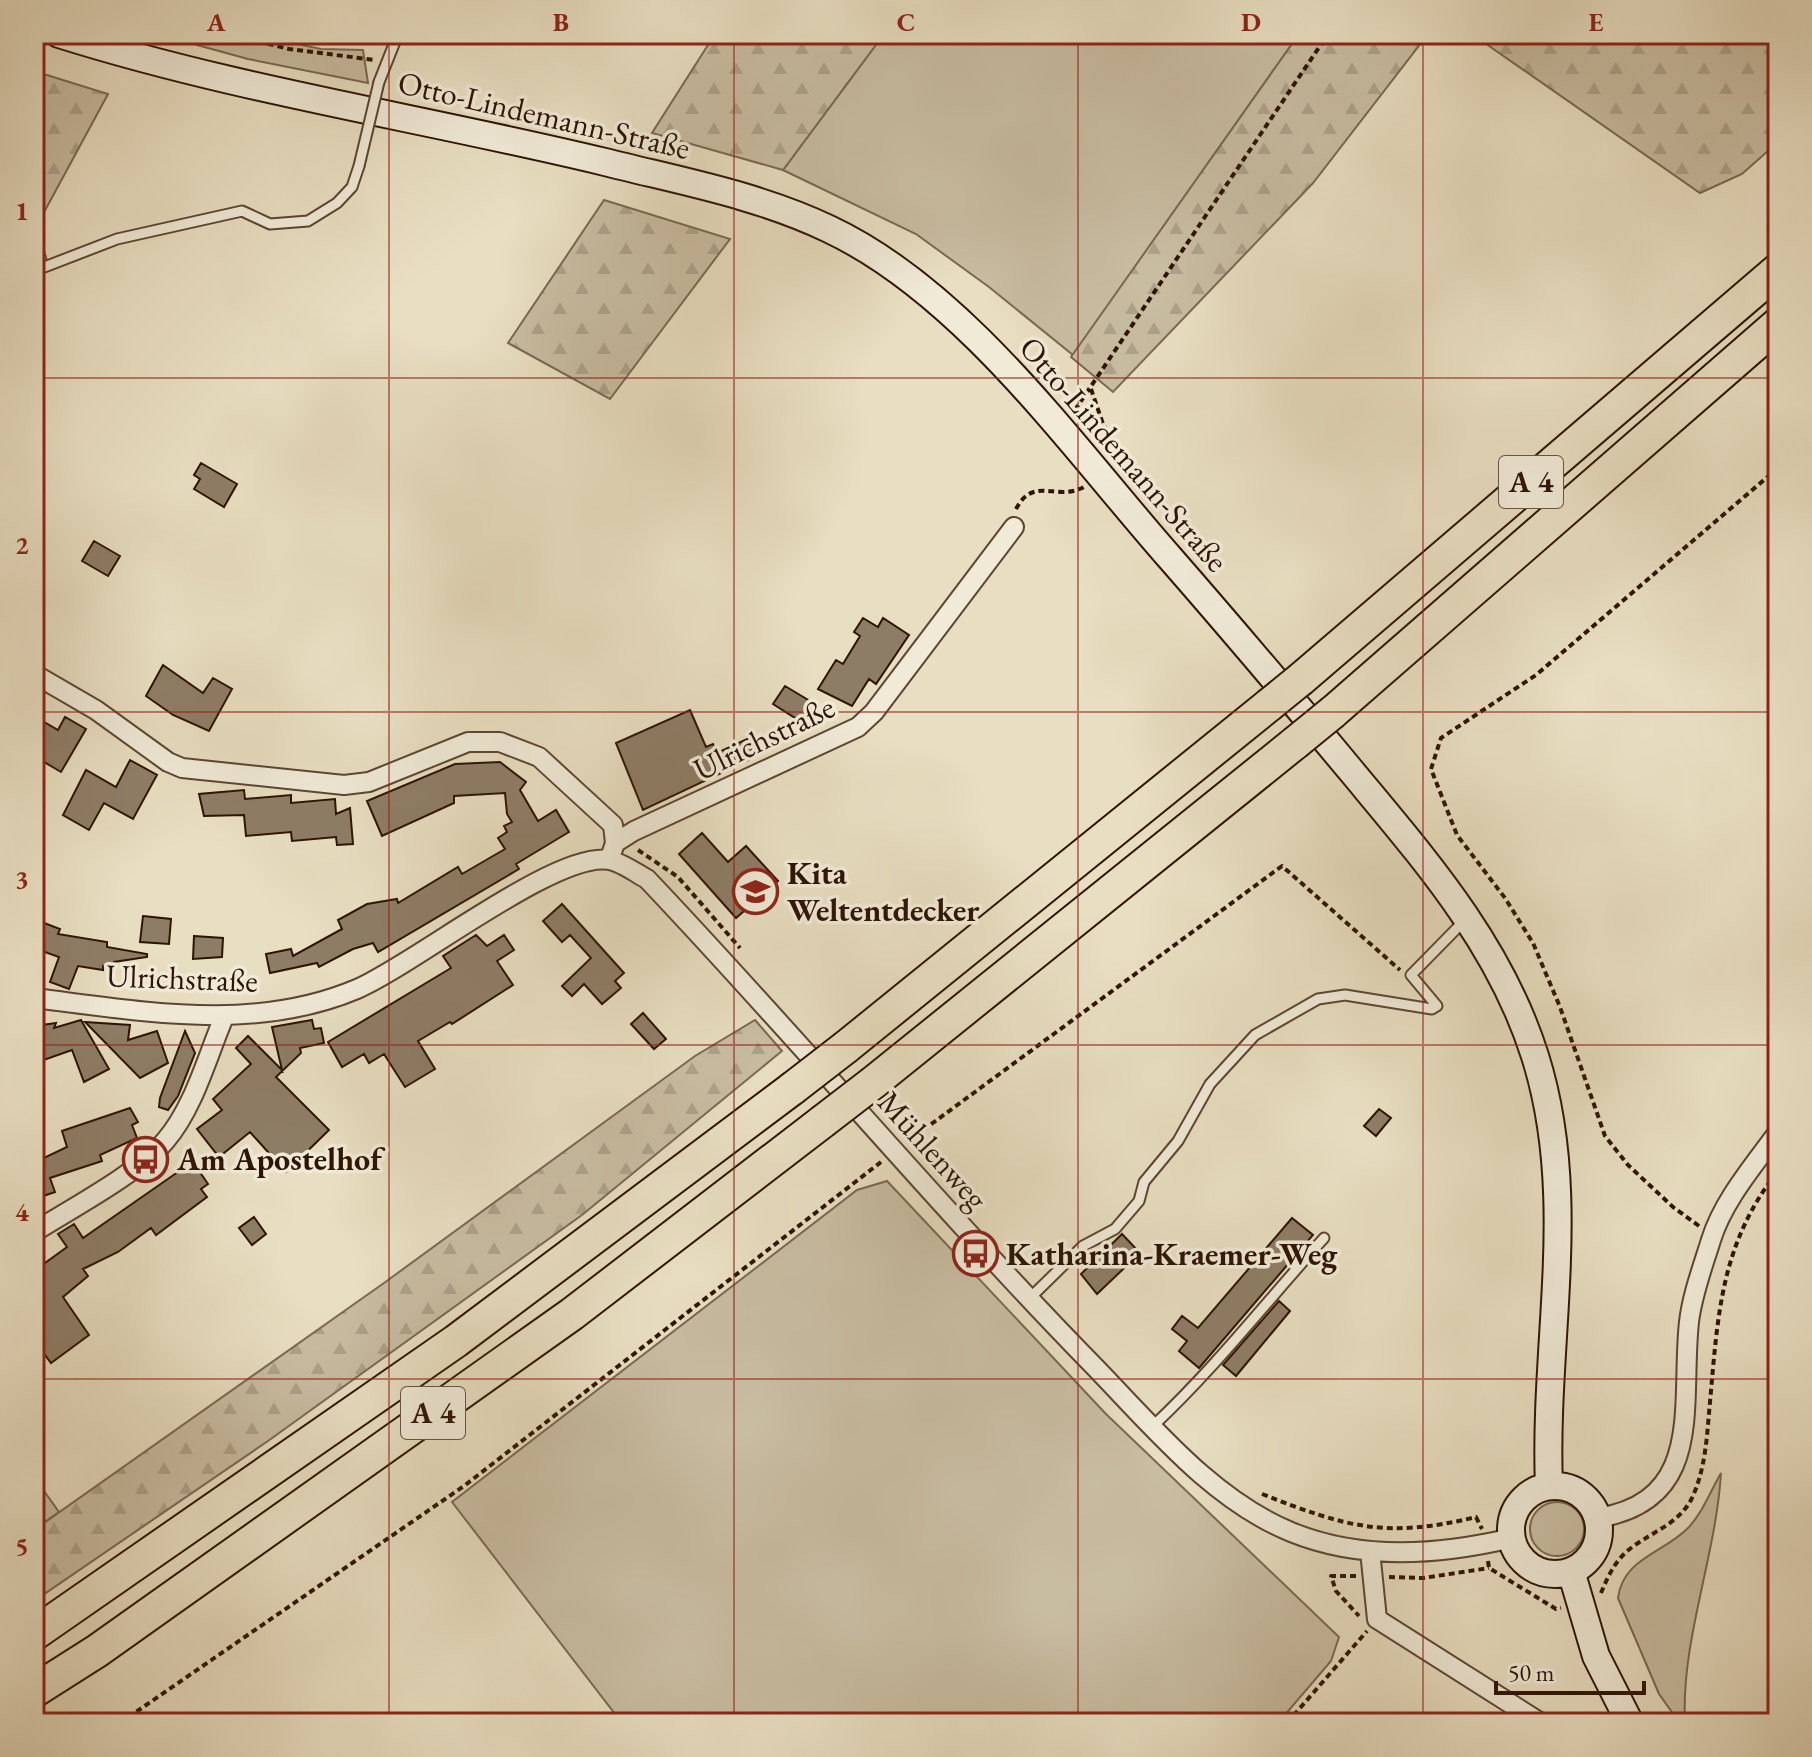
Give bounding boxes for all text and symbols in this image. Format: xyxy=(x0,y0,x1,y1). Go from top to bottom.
text: A xyxy=(206,5,226,39)
text: B xyxy=(553,5,569,39)
text: C xyxy=(897,5,915,39)
text: D xyxy=(1241,5,1261,39)
text: E xyxy=(1589,5,1604,39)
street label: Otto-Lindemann-Straße xyxy=(394,61,694,169)
text: 1 xyxy=(15,194,29,228)
street label: Otto-Lindemann-Straße xyxy=(1010,328,1238,580)
road number: A 4 xyxy=(1499,456,1563,508)
text: 2 xyxy=(15,528,29,562)
street label: Ulrichstraße xyxy=(687,686,841,790)
place label: Kita Weltentdecker xyxy=(787,852,980,931)
text: 3 xyxy=(15,862,29,896)
school or university icon: Kita Weltentdecker xyxy=(732,867,780,915)
street label: Ulrichstraße xyxy=(105,954,259,1002)
street label: Mühlenweg xyxy=(869,1082,998,1219)
bus stop icon: Am Apostelhof xyxy=(122,1135,170,1183)
place label: Am Apostelhof xyxy=(176,1138,385,1180)
text: 4 xyxy=(15,1195,29,1229)
bus stop icon: Katharina-Kraemer-Weg xyxy=(951,1230,999,1278)
place label: Katharina-Kraemer-Weg xyxy=(1006,1233,1338,1275)
road number: A 4 xyxy=(401,1387,465,1439)
text: 5 xyxy=(15,1529,29,1563)
scale bar xyxy=(1496,1645,1644,1695)
text: 50 m xyxy=(1508,1657,1555,1688)

